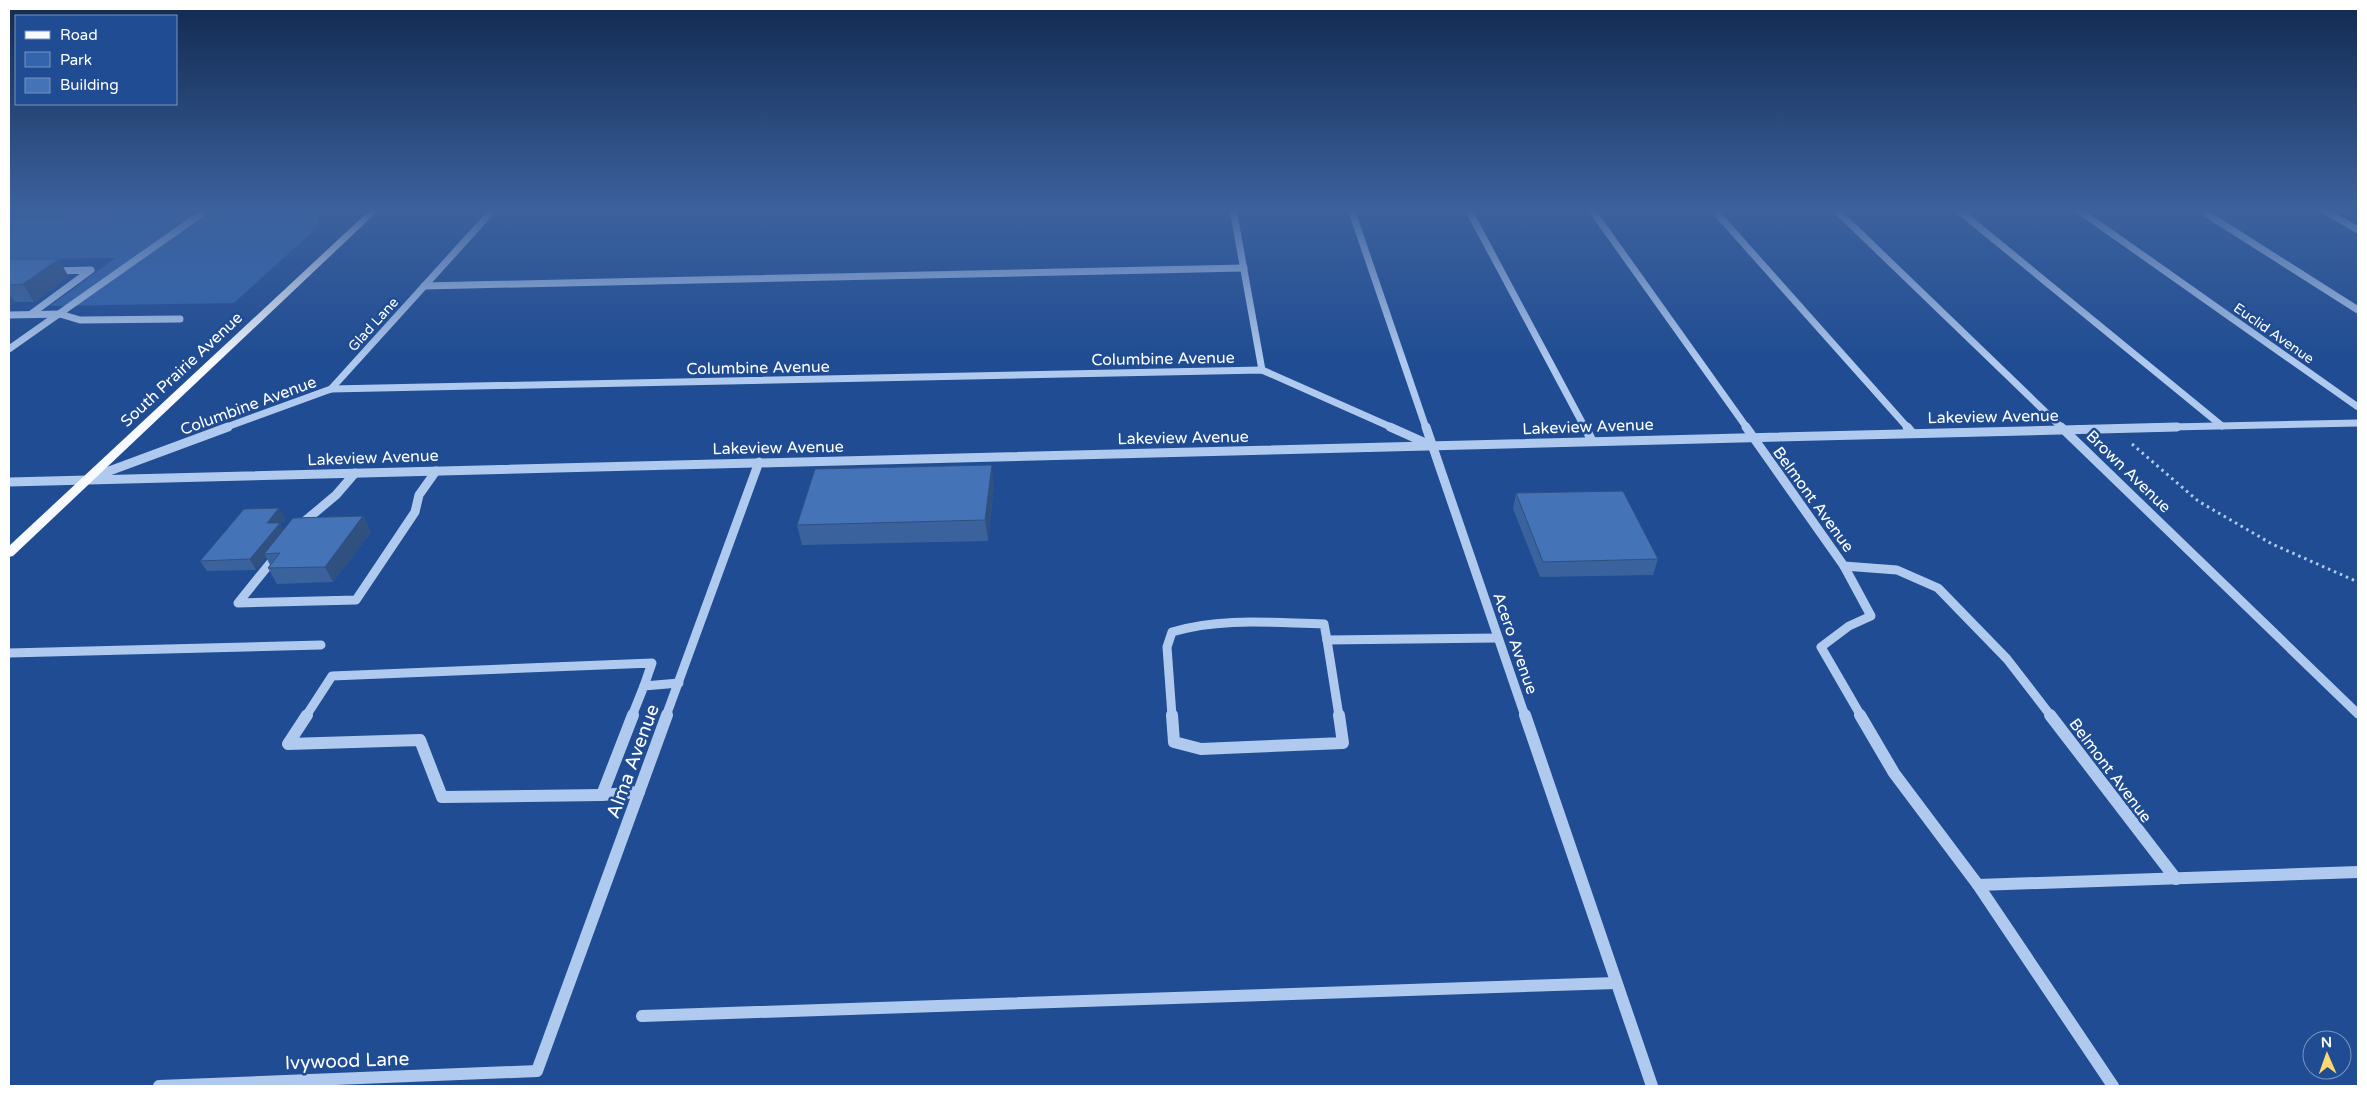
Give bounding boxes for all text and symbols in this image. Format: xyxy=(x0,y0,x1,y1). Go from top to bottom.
legend xyxy=(15,15,178,105)
text: Road xyxy=(60,26,98,44)
text: Park xyxy=(60,51,92,69)
text: Building xyxy=(60,76,119,94)
street label: Glad Lane xyxy=(345,294,402,355)
street label: Euclid Avenue xyxy=(2230,299,2317,367)
street label: South Prairie Avenue xyxy=(116,308,247,431)
street label: Columbine Avenue xyxy=(1091,348,1235,370)
street label: Columbine Avenue xyxy=(686,357,830,379)
street label: Columbine Avenue xyxy=(178,372,319,440)
street label: Lakeview Avenue xyxy=(1927,406,2059,428)
street label: Lakeview Avenue xyxy=(1522,415,1654,439)
street label: Brown Avenue xyxy=(2082,426,2175,517)
street label: Lakeview Avenue xyxy=(1117,427,1249,449)
street label: Lakeview Avenue xyxy=(712,437,844,459)
street label: Belmont Avenue xyxy=(1768,443,1858,556)
street label: Lakeview Avenue xyxy=(307,446,439,470)
street label: Acero Avenue xyxy=(1488,590,1542,697)
street label: Alma Avenue xyxy=(602,701,664,821)
street label: Belmont Avenue xyxy=(2064,714,2156,827)
north arrow xyxy=(2302,1030,2352,1080)
text: N xyxy=(2321,1034,2332,1051)
street label: Ivywood Lane xyxy=(284,1048,410,1074)

